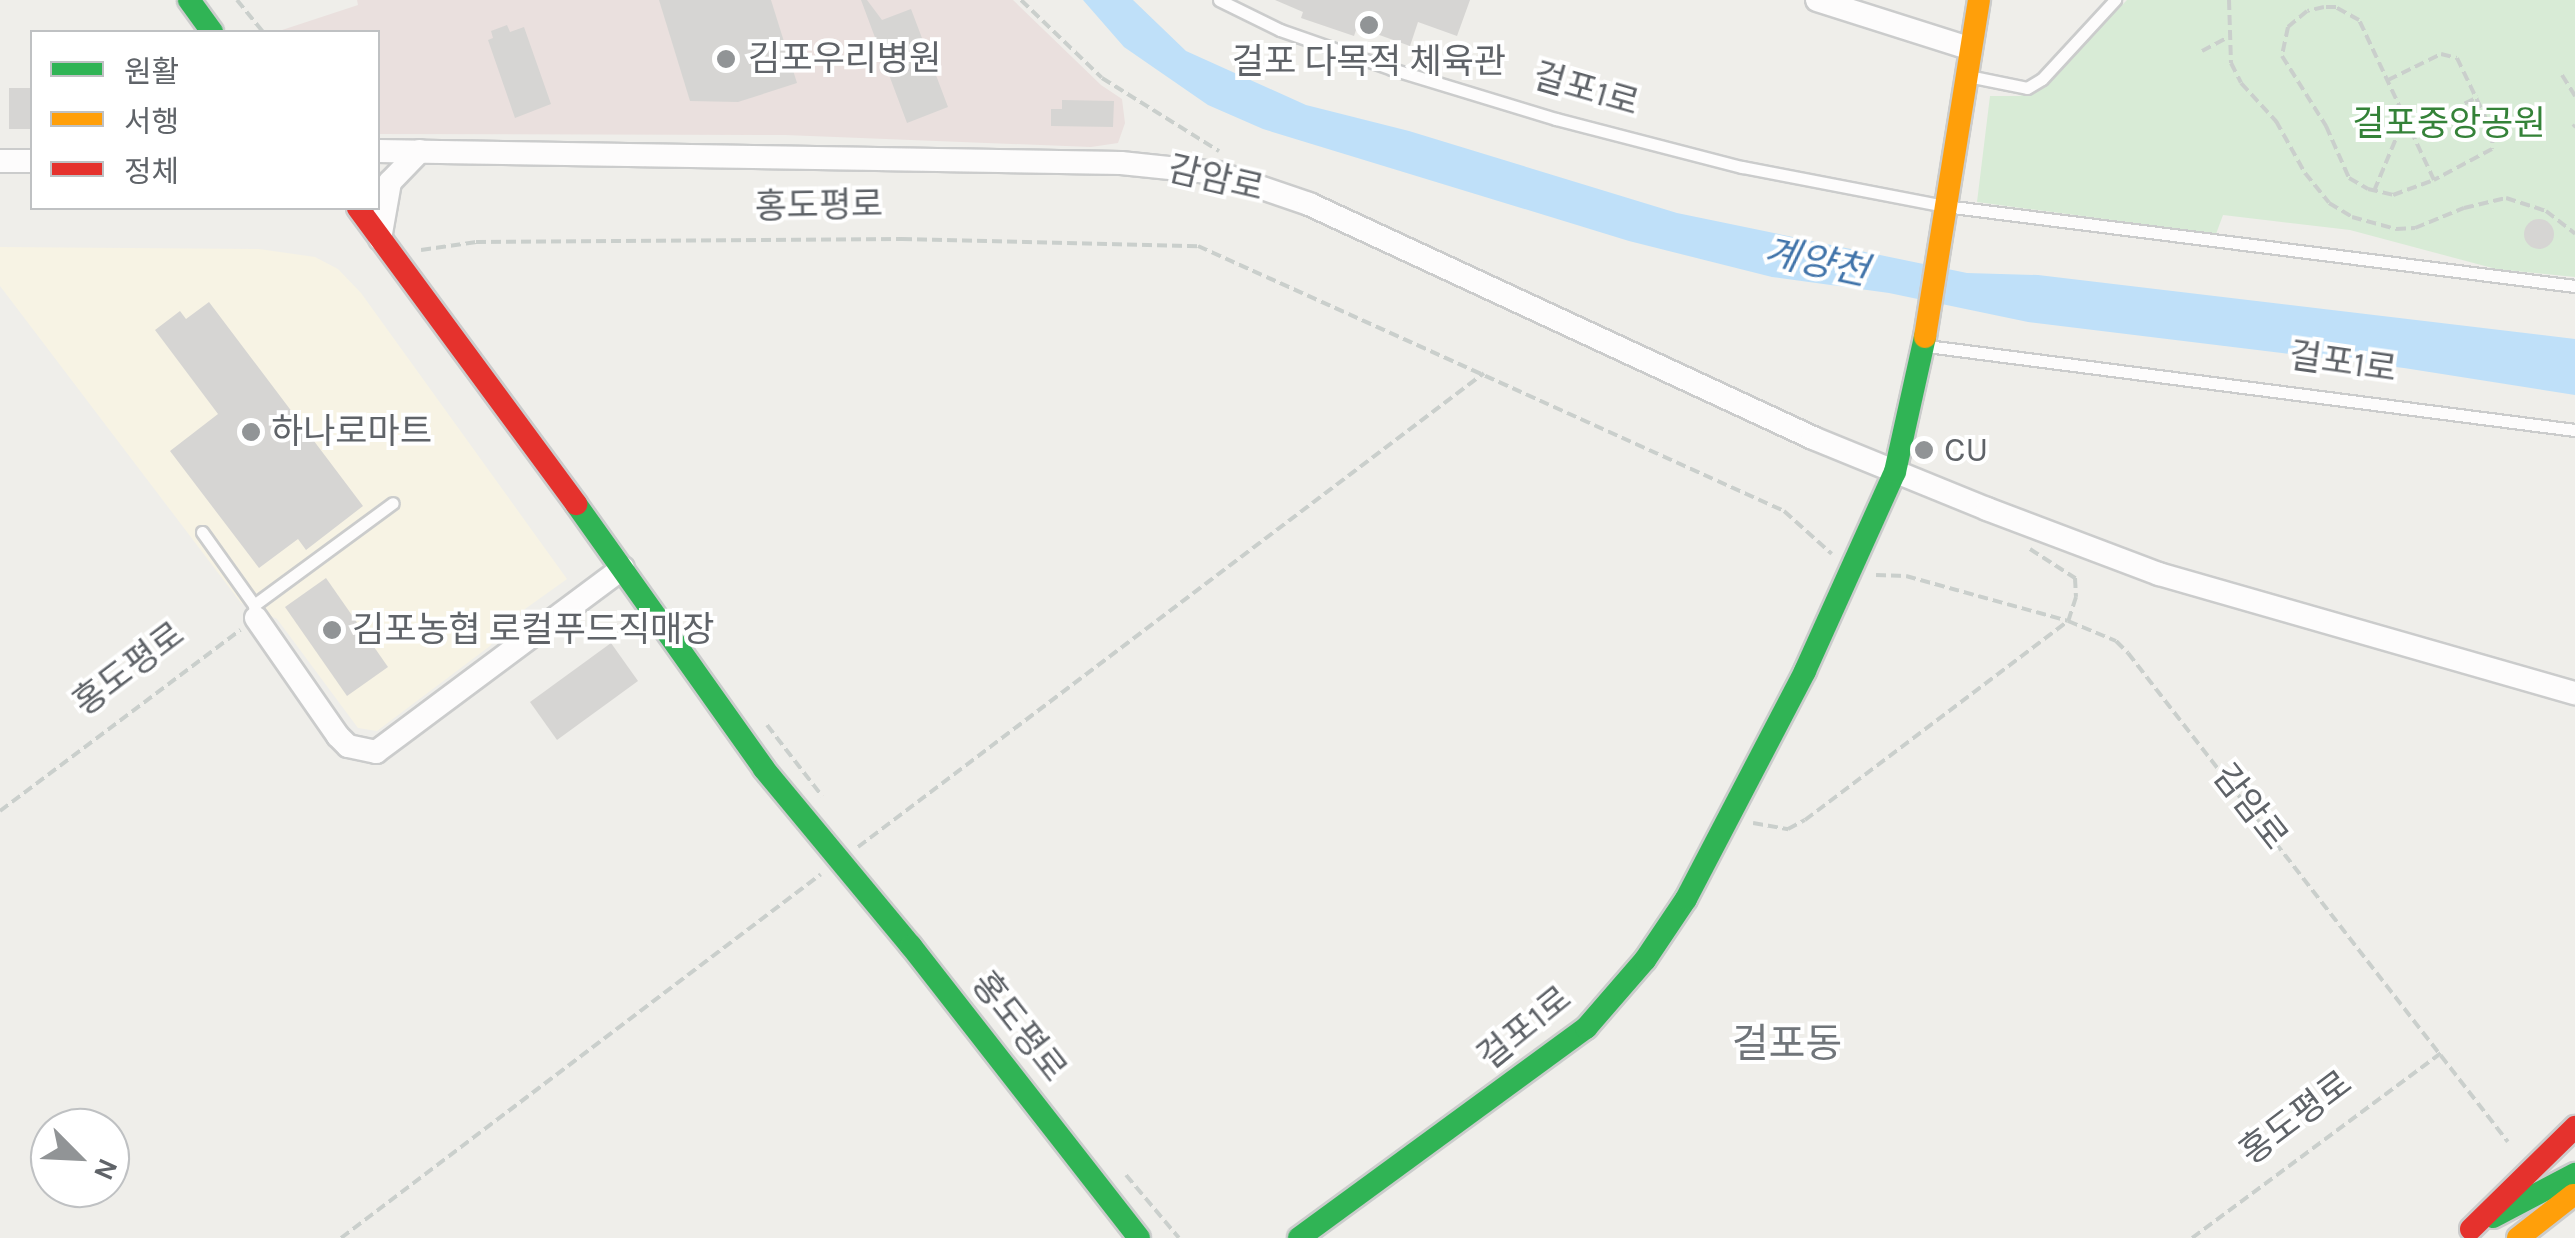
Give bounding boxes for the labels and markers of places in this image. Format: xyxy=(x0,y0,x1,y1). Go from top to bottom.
marker: 걸포 다목적 체육관 xyxy=(1358,14,1380,36)
place label: 김포우리병원 xyxy=(748,38,941,80)
place label: 걸포 다목적 체육관 xyxy=(1232,41,1506,83)
marker: 김포우리병원 xyxy=(713,46,739,72)
place label: 하나로마트 xyxy=(271,411,432,453)
marker: 하나로마트 xyxy=(240,421,262,443)
place label: CU xyxy=(1944,429,1988,471)
marker: CU xyxy=(1913,439,1935,461)
place label: 김포농협 로컬푸드직매장 xyxy=(352,609,715,651)
marker: 김포농협 로컬푸드직매장 xyxy=(321,619,343,641)

